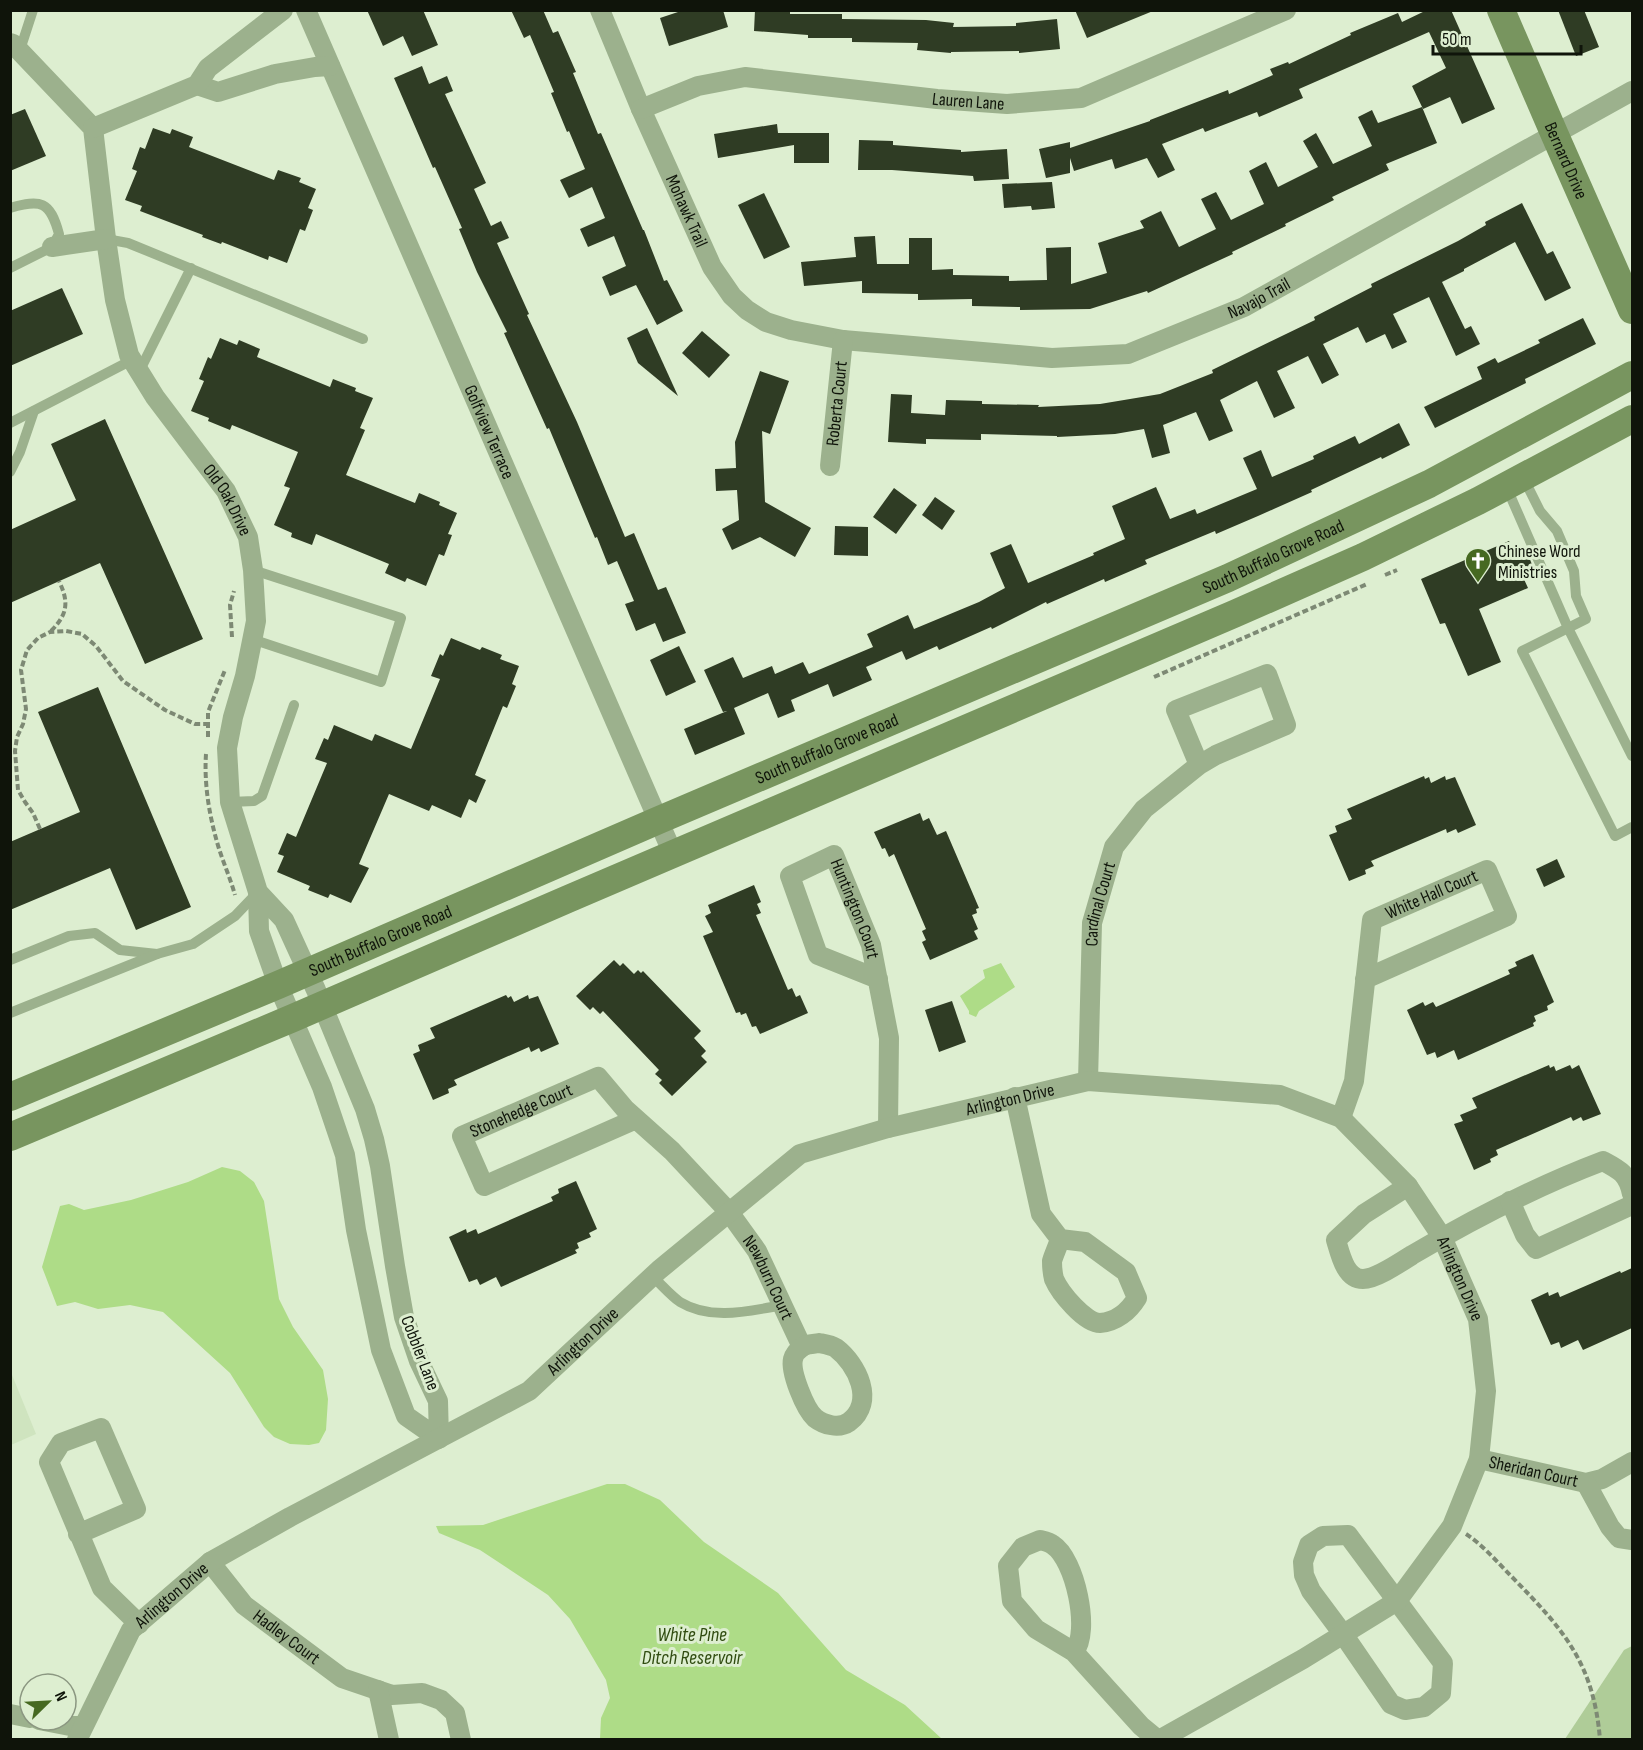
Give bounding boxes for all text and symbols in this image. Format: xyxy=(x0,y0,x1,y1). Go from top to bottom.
scale bar xyxy=(1433,18,1582,56)
text: 50 m xyxy=(1442,29,1472,50)
street label: Lauren Lane xyxy=(931,88,1005,114)
street label: Bernard Drive xyxy=(1540,119,1592,202)
street label: Mohawk Trail xyxy=(661,172,712,251)
street label: Navajo Trail xyxy=(1225,273,1294,323)
street label: Roberta Court xyxy=(822,359,851,447)
street label: Golfview Terrace xyxy=(460,382,519,482)
street label: Old Oak Drive xyxy=(199,460,256,539)
street label: South Buffalo Grove Road xyxy=(1199,515,1347,598)
place label: Chinese Word Ministries xyxy=(1498,541,1581,583)
church icon: Chinese Word Ministries xyxy=(1463,546,1493,584)
street label: South Buffalo Grove Road xyxy=(752,709,901,788)
street label: Huntington Court xyxy=(826,855,884,961)
street label: Cardinal Court xyxy=(1081,859,1120,947)
street label: White Hall Court xyxy=(1382,865,1481,923)
street label: South Buffalo Grove Road xyxy=(306,901,455,981)
street label: Stonehedge Court xyxy=(466,1079,576,1142)
street label: Arlington Drive xyxy=(963,1079,1056,1120)
street label: Newburn Court xyxy=(738,1231,798,1323)
street label: Arlington Drive xyxy=(1432,1232,1488,1324)
street label: Arlington Drive xyxy=(542,1303,623,1380)
street label: Cobbler Lane xyxy=(396,1313,444,1393)
street label: Sheridan Court xyxy=(1487,1451,1581,1492)
street label: Arlington Drive xyxy=(130,1558,212,1633)
street label: Hadley Court xyxy=(249,1605,325,1669)
water label: White Pine Ditch Reservoir xyxy=(642,1623,744,1670)
north arrow xyxy=(18,1672,78,1732)
text: N xyxy=(50,1689,71,1704)

